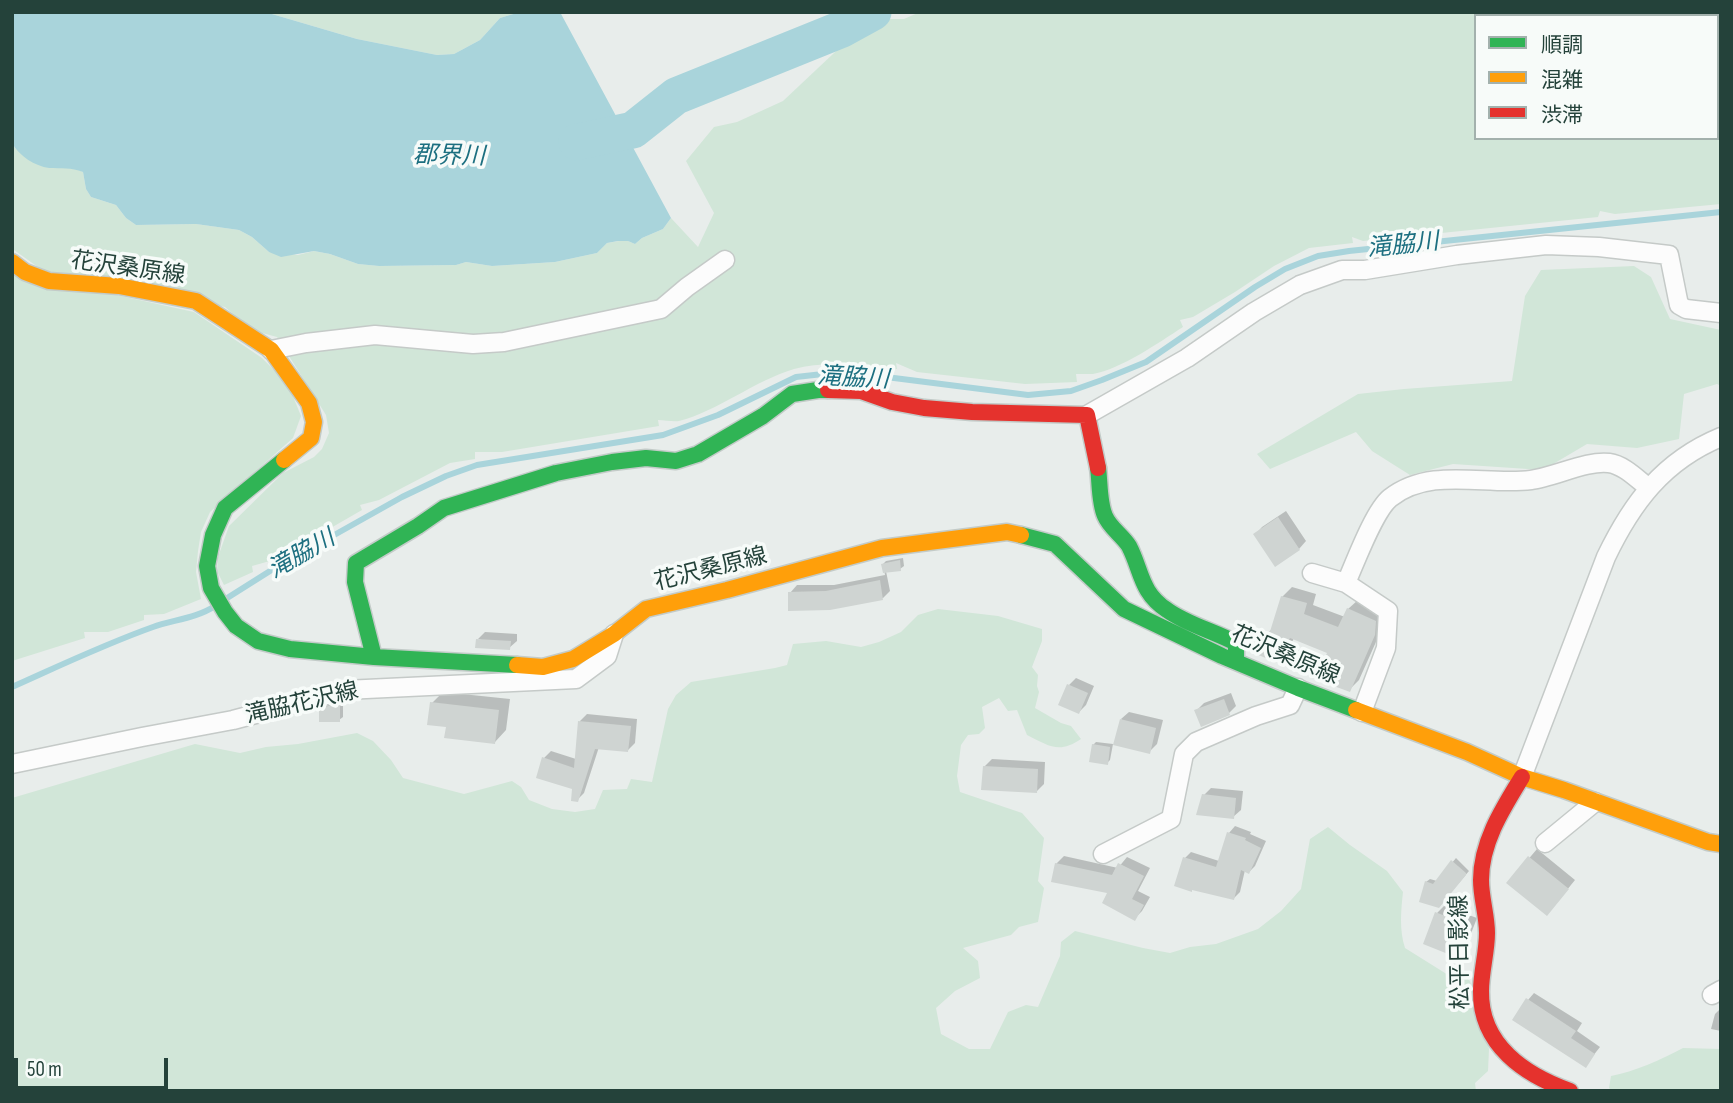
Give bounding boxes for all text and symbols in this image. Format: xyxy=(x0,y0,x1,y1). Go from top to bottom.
legend xyxy=(1474,14,1719,140)
text: 順調 xyxy=(1541,33,1583,58)
text: 混雑 xyxy=(1541,68,1583,93)
text: 渋滞 xyxy=(1541,103,1583,128)
water label: 郡界川 xyxy=(413,142,485,172)
water label: 滝脇川 xyxy=(1366,228,1440,264)
street label: 花沢桑原線 xyxy=(69,247,187,291)
water label: 滝脇川 xyxy=(816,363,890,395)
water label: 滝脇川 xyxy=(264,525,340,585)
street label: 花沢桑原線 xyxy=(652,543,770,597)
street label: 花沢桑原線 xyxy=(1227,621,1343,691)
street label: 滝脇花沢線 xyxy=(243,678,361,730)
street label: 松平日影線 xyxy=(1446,894,1476,1010)
scale bar xyxy=(18,1044,172,1088)
text: 50 m xyxy=(27,1057,62,1082)

